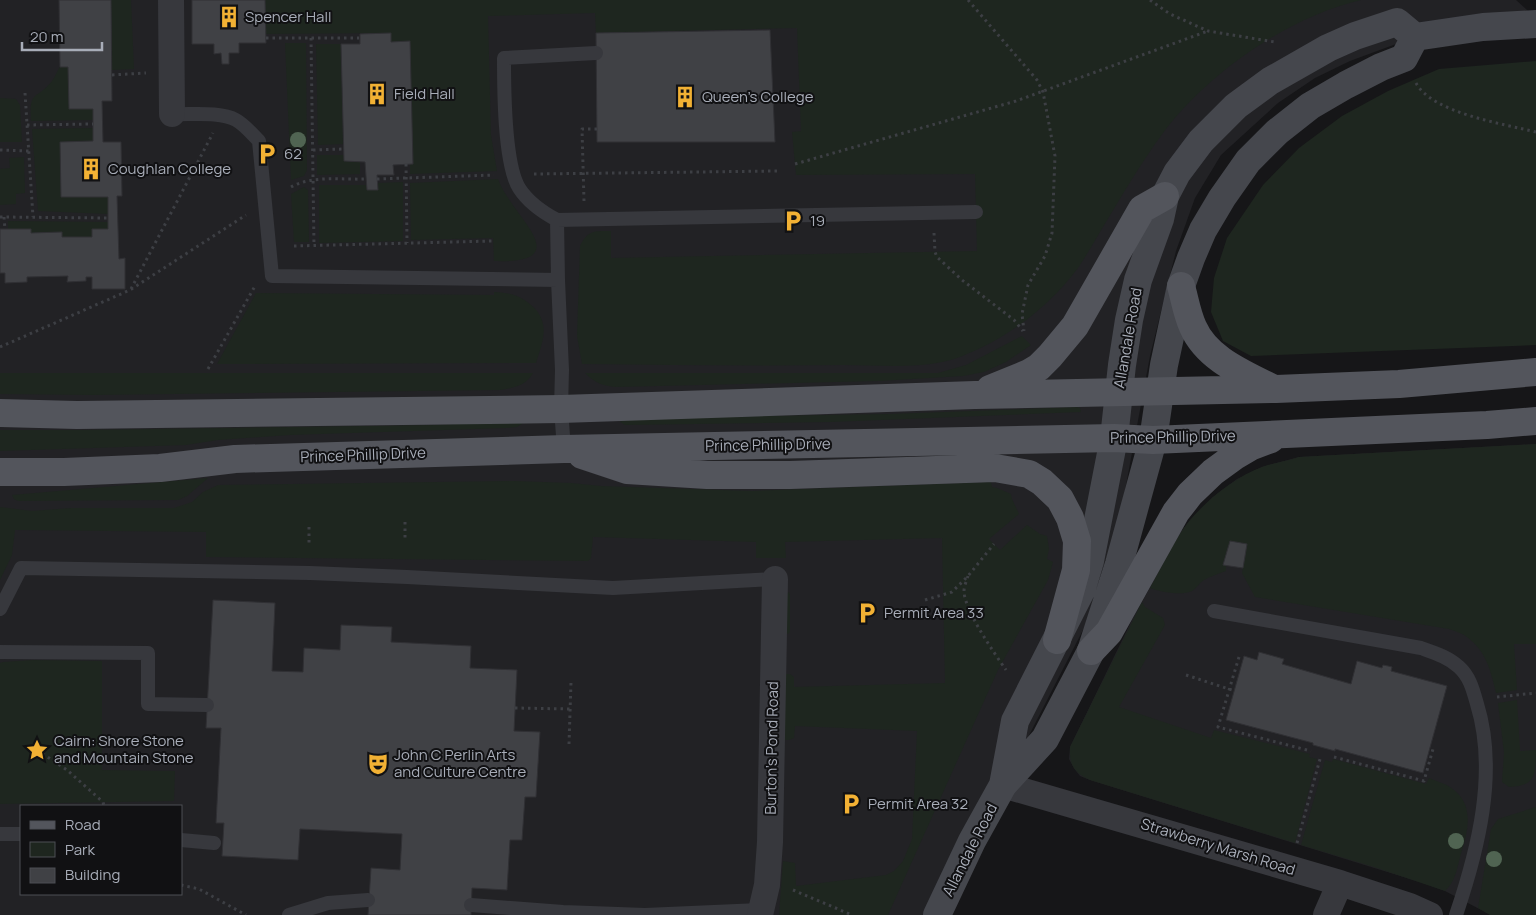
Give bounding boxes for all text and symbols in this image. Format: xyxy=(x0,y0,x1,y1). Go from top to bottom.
building icon: Spencer Hall xyxy=(216,4,242,30)
place label: Spencer Hall xyxy=(245,6,331,27)
scale bar xyxy=(22,20,102,52)
text: 20 m xyxy=(30,26,63,47)
building icon: Field Hall xyxy=(364,81,390,107)
place label: Field Hall xyxy=(394,83,455,104)
building icon: Queen's College xyxy=(672,84,698,110)
place label: Queen's College xyxy=(702,86,814,107)
parking icon: 62 xyxy=(254,141,280,167)
place label: 62 xyxy=(284,143,302,164)
building icon: Coughlan College xyxy=(78,156,104,182)
place label: Coughlan College xyxy=(108,158,231,179)
parking icon: 19 xyxy=(780,208,806,234)
place label: 19 xyxy=(810,210,825,231)
street label: Allandale Road xyxy=(1108,286,1147,390)
street label: Prince Phillip Drive xyxy=(1110,425,1236,448)
street label: Prince Phillip Drive xyxy=(705,433,831,456)
street label: Prince Phillip Drive xyxy=(300,442,426,467)
parking icon: Permit Area 33 xyxy=(854,600,880,626)
place label: Permit Area 33 xyxy=(884,602,984,623)
street label: Burton's Pond Road xyxy=(760,681,783,815)
place label: Cairn: Shore Stone and Mountain Stone xyxy=(54,730,194,768)
place icon: Cairn: Shore Stone and Mountain Stone xyxy=(24,737,50,763)
place label: John C Perlin Arts and Culture Centre xyxy=(394,744,527,782)
theatre icon: John C Perlin Arts and Culture Centre xyxy=(365,751,391,777)
parking icon: Permit Area 32 xyxy=(838,791,864,817)
place label: Permit Area 32 xyxy=(868,793,968,814)
street label: Allandale Road xyxy=(937,800,1002,900)
legend xyxy=(20,805,182,895)
street label: Strawberry Marsh Road xyxy=(1138,813,1298,880)
text: Road xyxy=(65,814,101,835)
text: Park xyxy=(65,839,95,860)
text: Building xyxy=(65,864,120,885)

